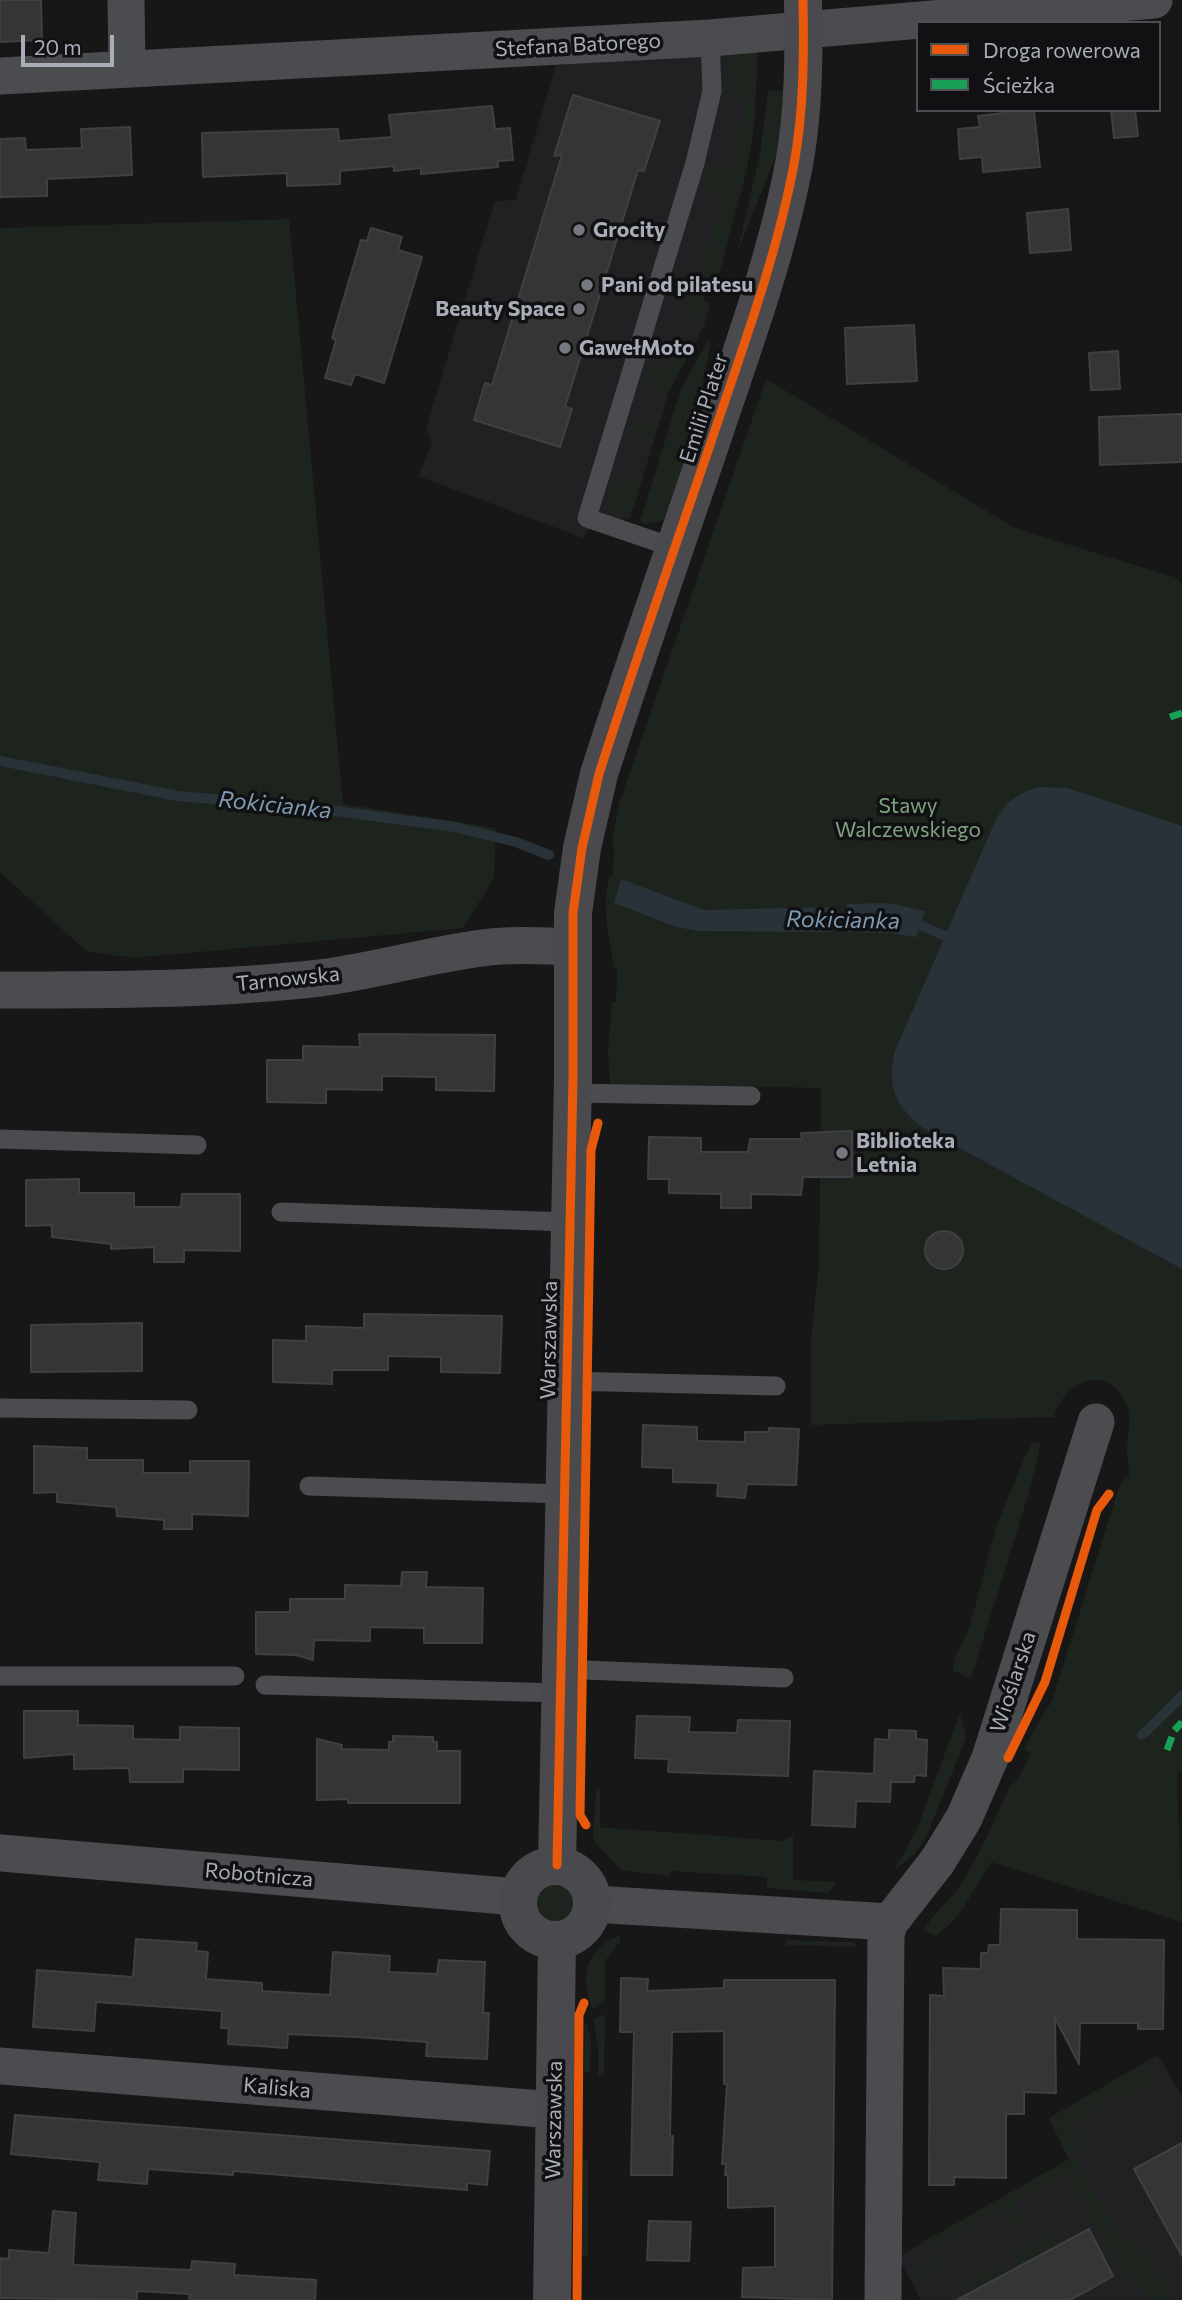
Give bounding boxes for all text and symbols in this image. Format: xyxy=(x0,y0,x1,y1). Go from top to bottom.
scale bar xyxy=(24,21,117,65)
legend xyxy=(916,21,1161,112)
street label: Stefana Batorego xyxy=(494,28,662,62)
text: 20 m xyxy=(34,34,82,59)
text: Droga rowerowa xyxy=(983,37,1141,62)
text: Ścieżka xyxy=(983,72,1055,97)
place label: Grocity xyxy=(593,217,666,243)
marker: Grocity xyxy=(571,222,587,238)
place label: Pani od pilatesu xyxy=(601,272,753,298)
marker: Pani od pilatesu xyxy=(579,277,595,293)
place label: Beauty Space xyxy=(435,296,565,322)
marker: Beauty Space xyxy=(571,301,587,317)
place label: GawełMoto xyxy=(579,335,695,361)
marker: GawełMoto xyxy=(557,340,573,356)
street label: Emilii Plater xyxy=(674,350,734,466)
water label: Rokicianka xyxy=(217,785,333,825)
park label: Stawy Walczewskiego xyxy=(835,793,981,843)
water label: Rokicianka xyxy=(786,905,900,935)
street label: Tarnowska xyxy=(235,961,341,997)
place label: Biblioteka Letnia xyxy=(856,1128,955,1178)
marker: Biblioteka Letnia xyxy=(834,1145,850,1161)
street label: Warszawska xyxy=(535,1280,563,1400)
street label: Wioślarska xyxy=(985,1628,1041,1736)
street label: Robotnicza xyxy=(204,1858,314,1892)
street label: Warszawska xyxy=(540,2060,568,2180)
street label: Kaliska xyxy=(242,2072,312,2104)

